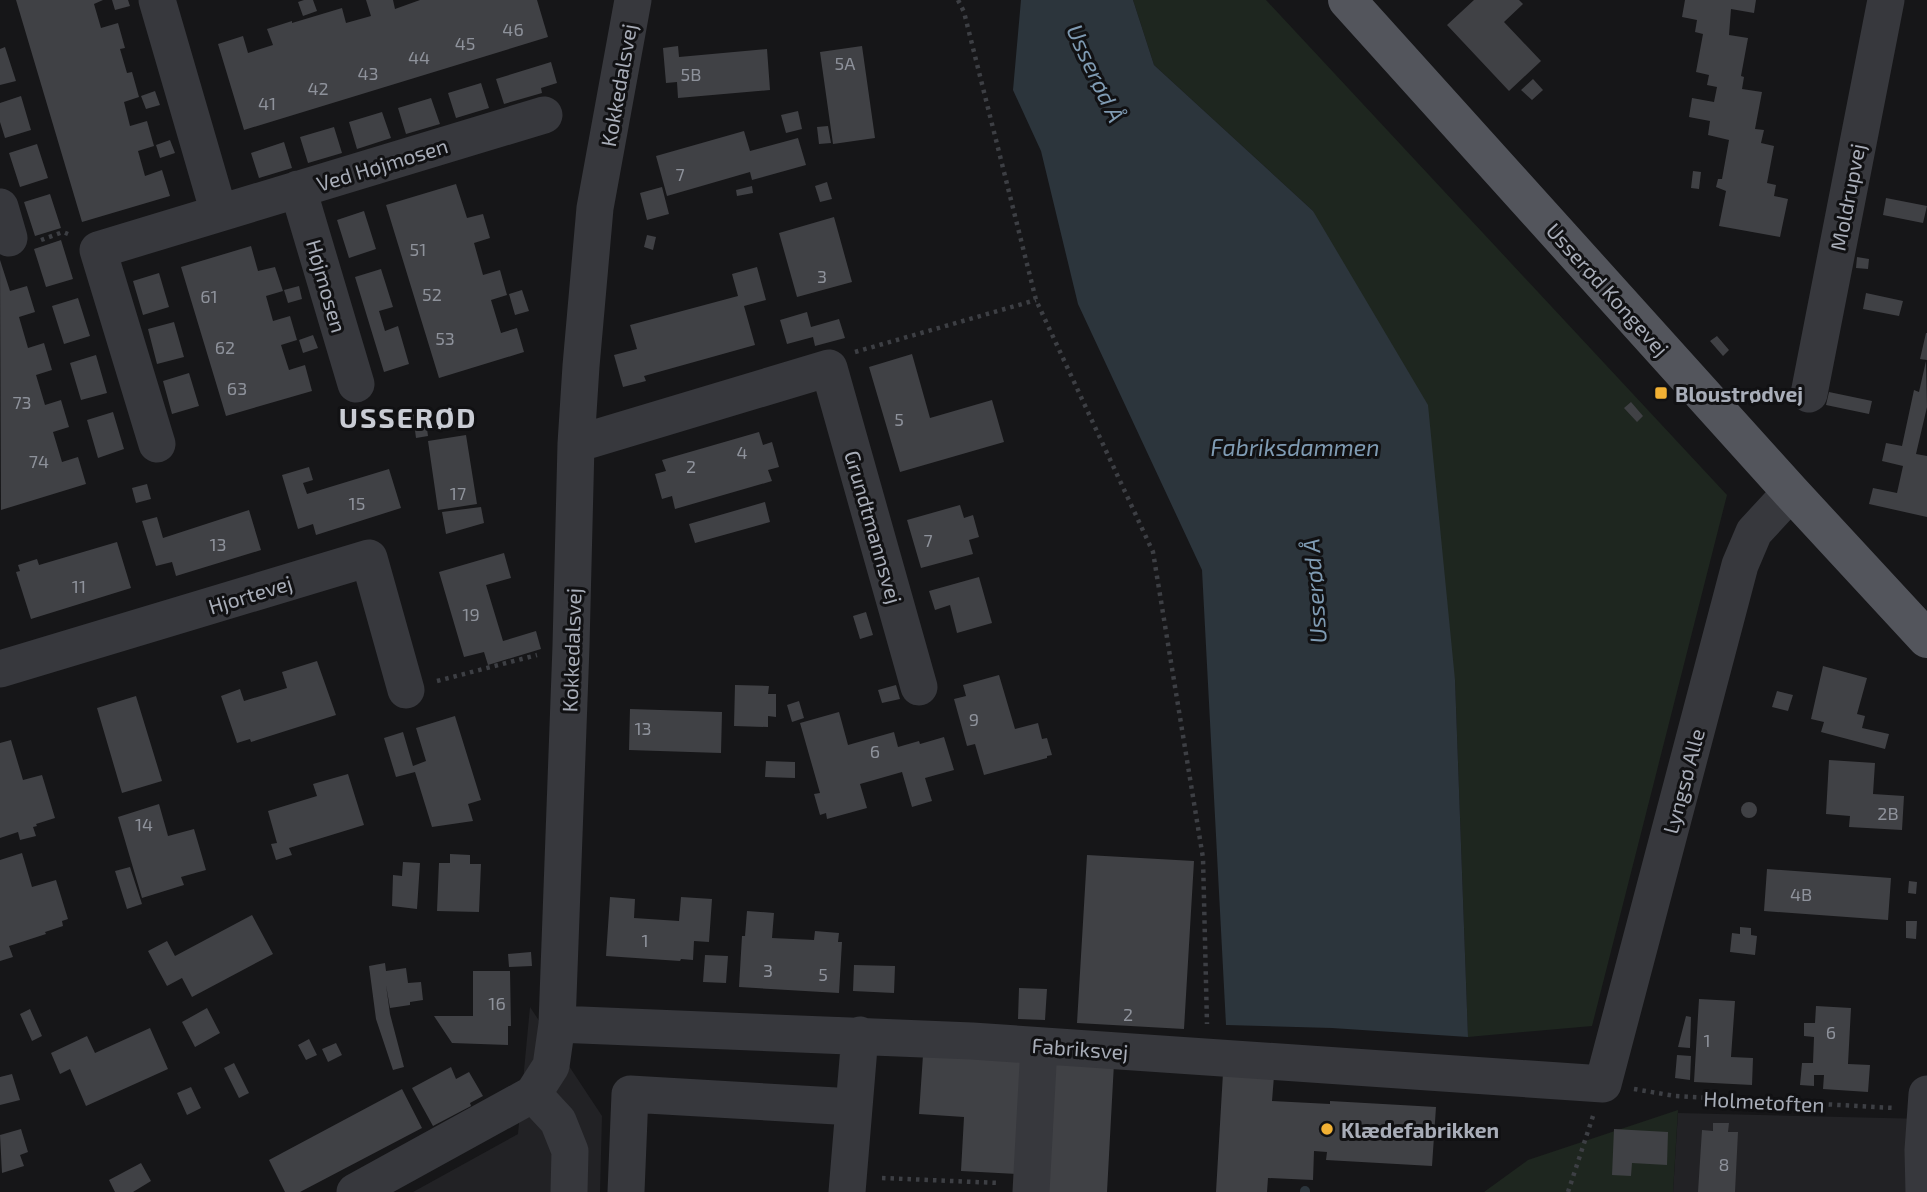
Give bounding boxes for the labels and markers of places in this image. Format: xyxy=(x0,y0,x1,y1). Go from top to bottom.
place label: Bloustrødvej xyxy=(1675,381,1803,406)
marker: Bloustrødvej xyxy=(1653,385,1669,401)
place label: Klædefabrikken xyxy=(1341,1117,1499,1142)
marker: Klædefabrikken xyxy=(1319,1121,1335,1137)

